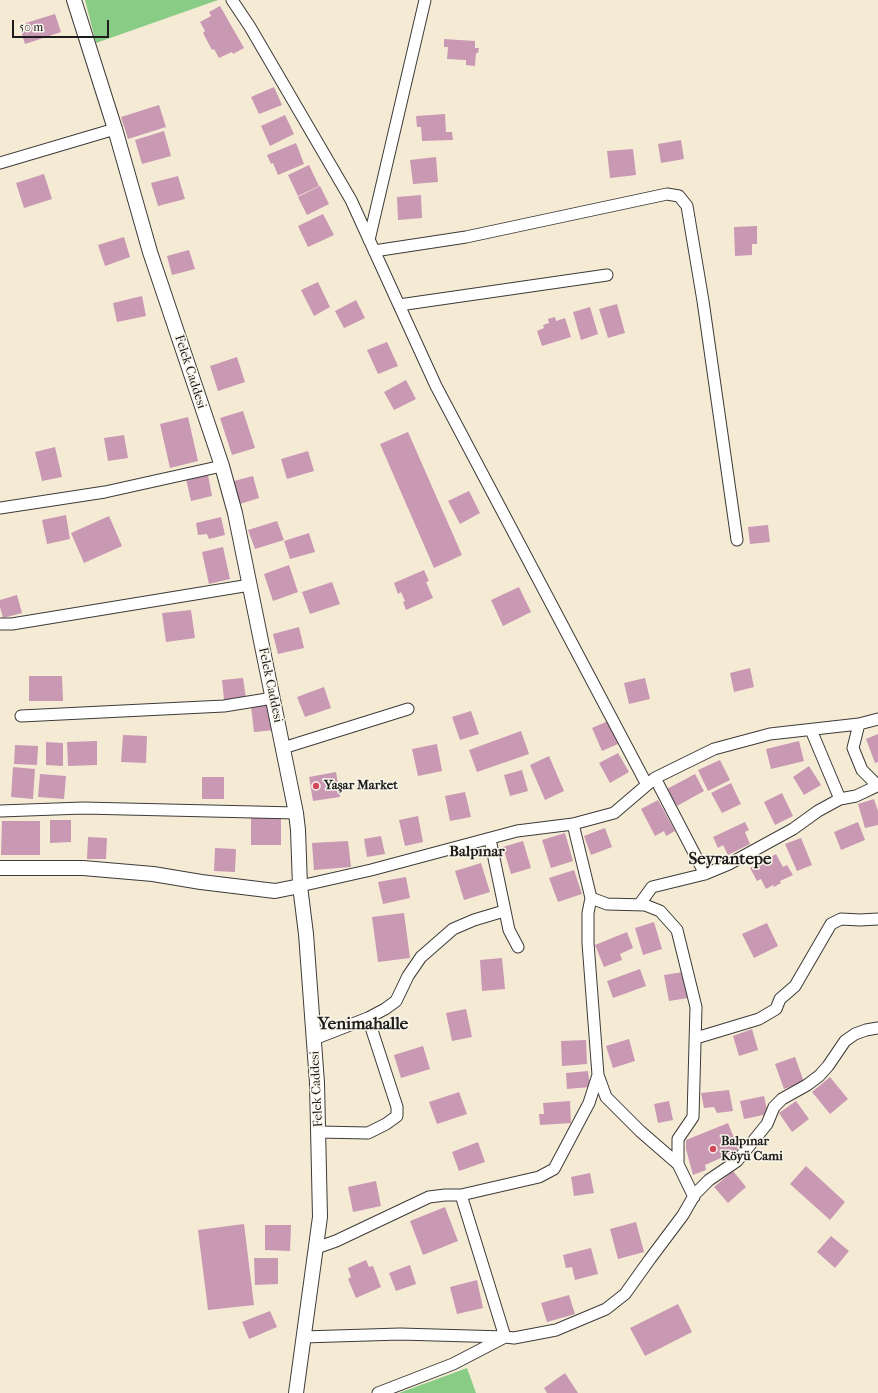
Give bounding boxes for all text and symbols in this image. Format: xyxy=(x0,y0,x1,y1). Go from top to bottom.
scale bar xyxy=(14,12,111,38)
text: 50 m xyxy=(19,20,43,34)
street label: Felek Caddesi xyxy=(171,333,209,411)
street label: Felek Caddesi xyxy=(254,646,286,724)
place label: Yaşar Market xyxy=(324,778,398,794)
marker: Yaşar Market xyxy=(311,781,321,791)
district label: Balpınar xyxy=(449,843,505,861)
district label: Seyrantepe xyxy=(689,850,771,870)
district label: Yenimahalle xyxy=(318,1015,408,1035)
street label: Felek Caddesi xyxy=(307,1050,327,1128)
place label: Balpınar Köyü Cami xyxy=(721,1134,783,1165)
marker: Balpınar Köyü Cami xyxy=(708,1144,718,1154)

